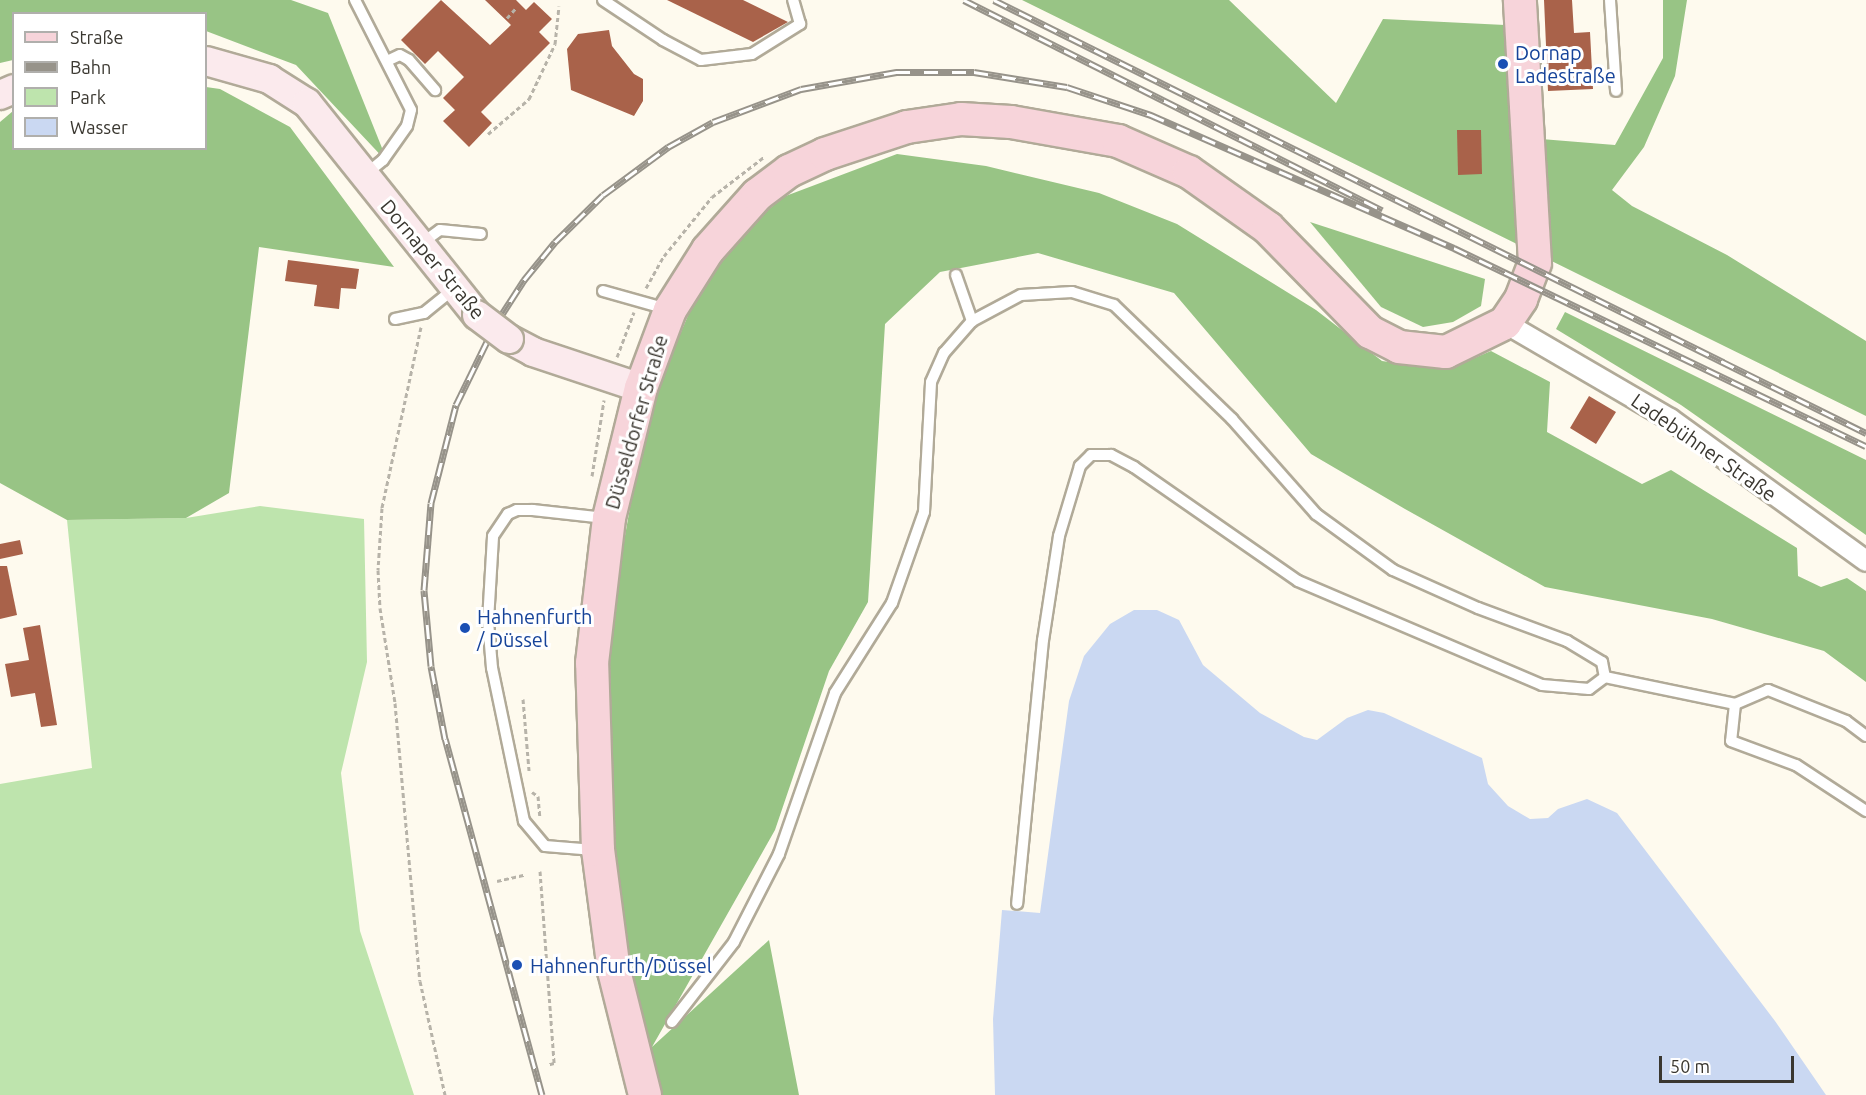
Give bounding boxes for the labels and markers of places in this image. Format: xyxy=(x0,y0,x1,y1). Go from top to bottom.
place label: Dornap Ladestraße xyxy=(1515,40,1616,87)
marker: Dornap Ladestraße xyxy=(1496,57,1510,71)
place label: Hahnenfurth / Düssel xyxy=(477,604,592,651)
marker: Hahnenfurth / Düssel xyxy=(458,621,472,635)
place label: Hahnenfurth/Düssel xyxy=(530,953,712,977)
marker: Hahnenfurth/Düssel xyxy=(508,956,526,974)

